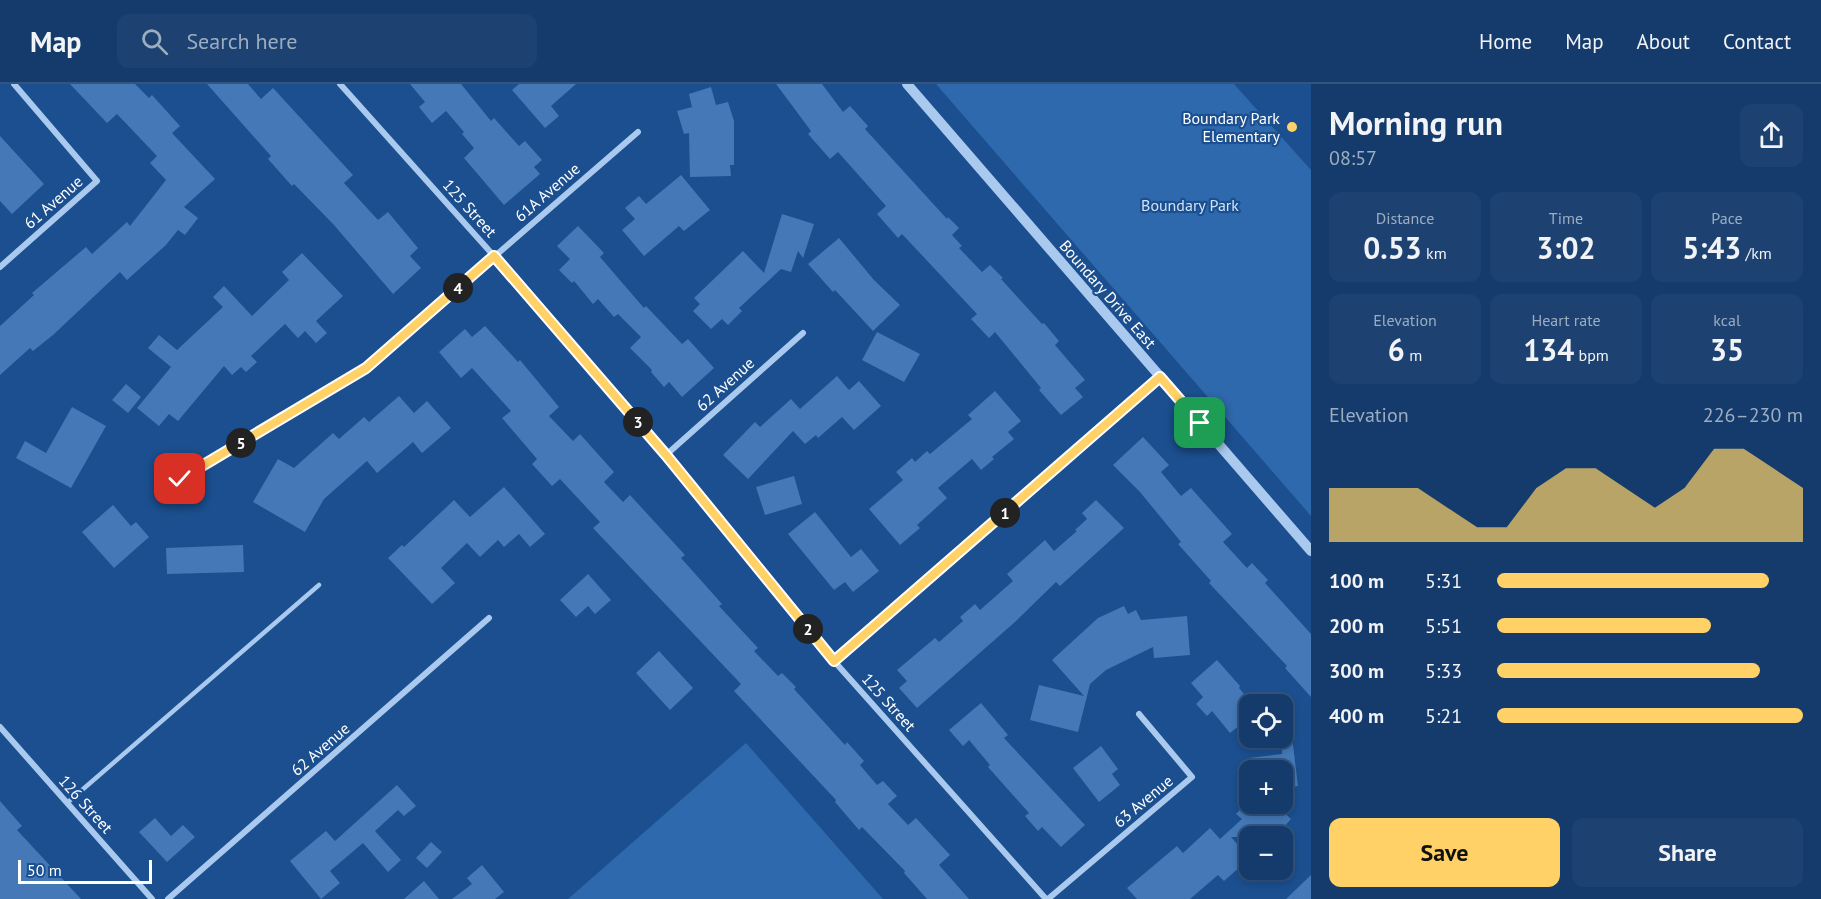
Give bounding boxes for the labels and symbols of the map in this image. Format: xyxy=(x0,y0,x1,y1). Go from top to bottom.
place label: Boundary Park Elementary xyxy=(1182,108,1281,146)
marker: Boundary Park Elementary xyxy=(1285,120,1299,134)
street label: 61A Avenue xyxy=(510,158,584,226)
street label: 61 Avenue xyxy=(20,171,86,233)
street label: 125 Street xyxy=(439,175,502,242)
park label: Boundary Park xyxy=(1141,195,1239,215)
street label: Boundary Drive East xyxy=(1055,236,1161,353)
pin: 4 xyxy=(443,273,473,303)
street label: 62 Avenue xyxy=(692,353,758,415)
pin xyxy=(1174,397,1225,448)
pin: 3 xyxy=(623,407,653,437)
pin: 5 xyxy=(226,428,256,458)
pin xyxy=(154,453,205,504)
pin: 1 xyxy=(990,498,1020,528)
pin: 2 xyxy=(793,614,823,644)
street label: 125 Street xyxy=(858,669,921,736)
street label: 62 Avenue xyxy=(287,718,353,780)
street label: 63 Avenue xyxy=(1109,770,1177,832)
street label: 126 Street xyxy=(55,771,118,838)
scale bar xyxy=(18,857,152,884)

